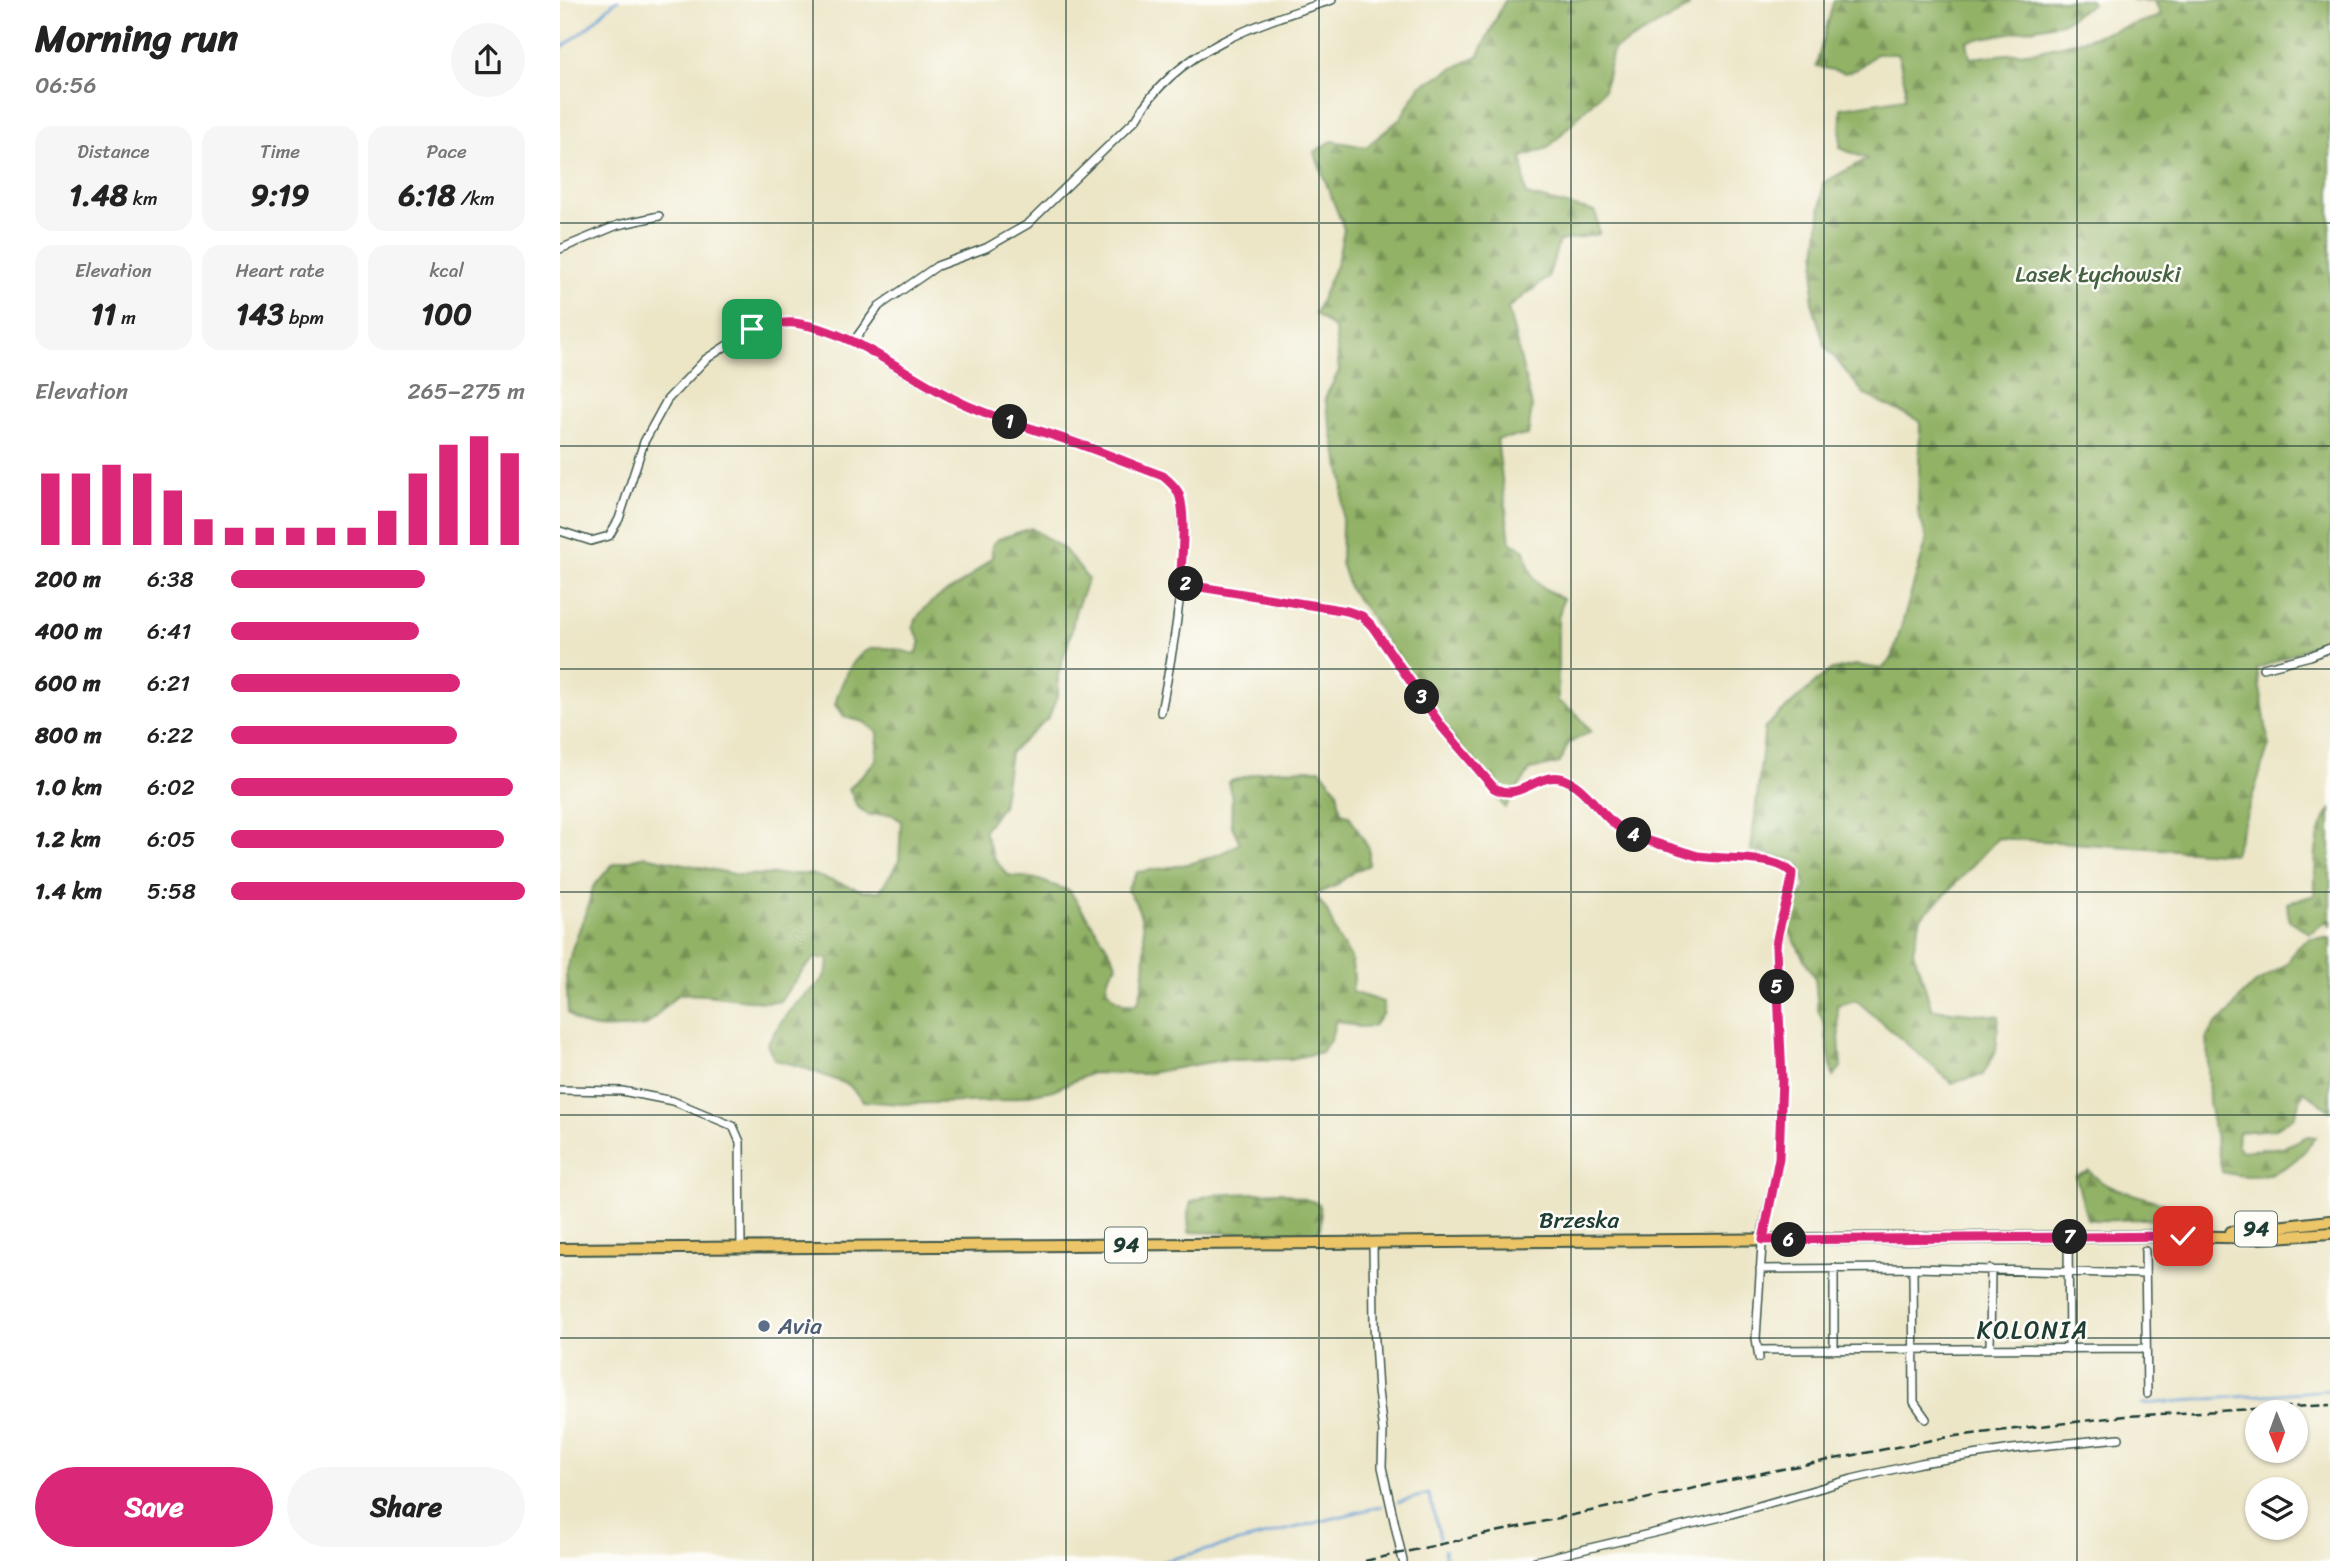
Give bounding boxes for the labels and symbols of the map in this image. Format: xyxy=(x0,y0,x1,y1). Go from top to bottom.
park label: Lasek Łychowski xyxy=(2015,254,2181,295)
pin xyxy=(722,299,782,359)
pin: 1 xyxy=(993,404,1028,440)
pin: 2 xyxy=(1168,566,1204,602)
pin: 3 xyxy=(1404,680,1440,714)
pin: 4 xyxy=(1616,818,1652,852)
pin: 5 xyxy=(1760,970,1794,1004)
street label: Brzeska xyxy=(1539,1200,1619,1241)
pin xyxy=(2153,1206,2213,1266)
road number: 94 xyxy=(2235,1212,2277,1246)
pin: 7 xyxy=(2052,1220,2088,1254)
pin: 6 xyxy=(1772,1222,1806,1258)
road number: 94 xyxy=(1105,1228,1147,1262)
place label: Avia xyxy=(777,1306,822,1347)
district label: KOLONIA xyxy=(1977,1309,2089,1351)
marker: Avia xyxy=(756,1318,772,1334)
north arrow xyxy=(2245,1400,2308,1463)

